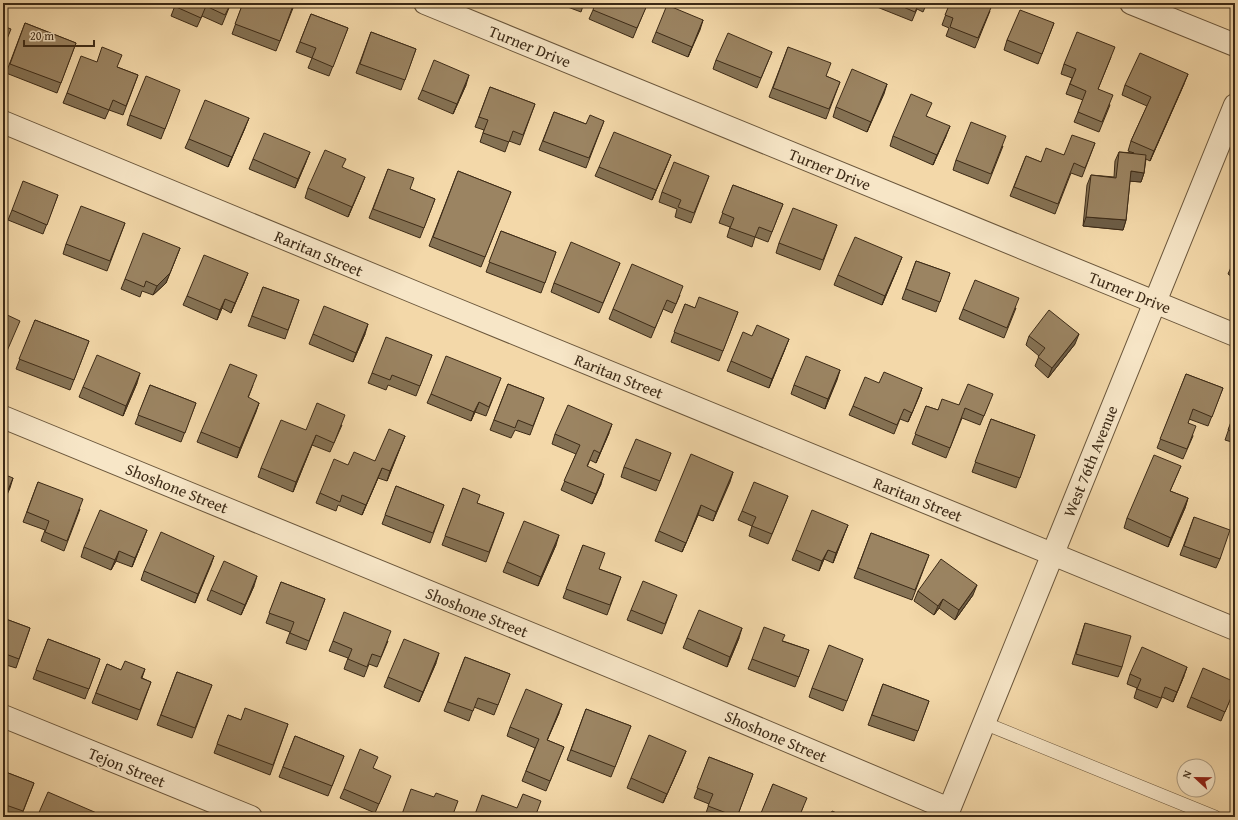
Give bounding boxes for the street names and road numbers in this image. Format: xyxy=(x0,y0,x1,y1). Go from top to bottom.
street label: Turner Drive xyxy=(485,19,575,73)
street label: Turner Drive xyxy=(785,142,875,196)
street label: Raritan Street xyxy=(271,224,367,283)
street label: Turner Drive xyxy=(1085,265,1175,319)
street label: Raritan Street xyxy=(571,347,667,405)
street label: West 76th Avenue xyxy=(1057,401,1123,521)
street label: Shoshone Street xyxy=(122,456,232,520)
street label: Raritan Street xyxy=(870,470,966,528)
street label: Shoshone Street xyxy=(422,580,532,644)
street label: Shoshone Street xyxy=(721,704,831,768)
street label: Tejon Street xyxy=(85,741,170,793)

